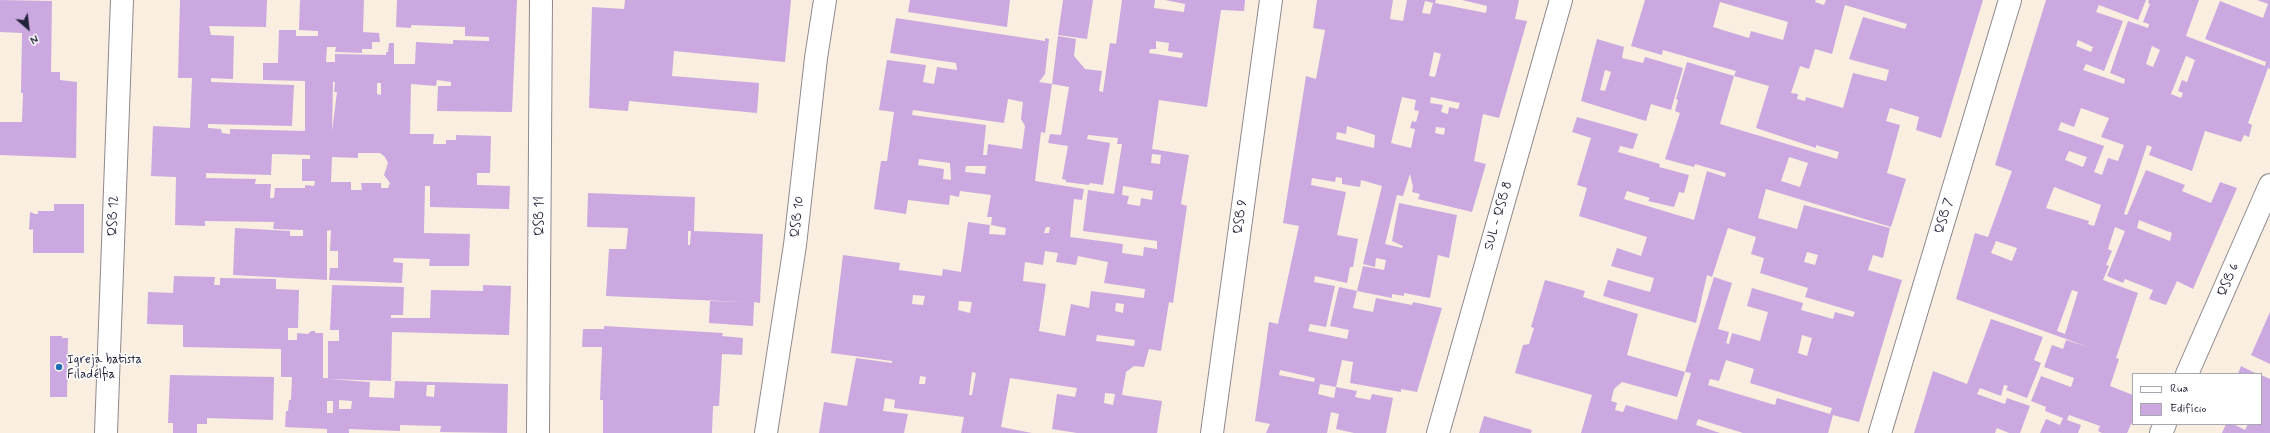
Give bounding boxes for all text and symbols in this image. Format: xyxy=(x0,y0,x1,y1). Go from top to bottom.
north arrow xyxy=(8,8,48,48)
text: N xyxy=(27,31,40,46)
street label: SUL - QSB 8 xyxy=(1482,180,1516,252)
street label: QSB 12 xyxy=(105,195,123,237)
street label: QSB 10 xyxy=(788,195,808,239)
street label: QSB 11 xyxy=(532,196,548,236)
street label: QSB 7 xyxy=(1932,196,1958,236)
street label: QSB 9 xyxy=(1231,199,1251,235)
street label: QSB 6 xyxy=(2215,261,2243,299)
place label: Igreja batista Filadélfia xyxy=(67,352,142,383)
marker: Igreja batista Filadélfia xyxy=(54,362,64,372)
legend xyxy=(2132,373,2262,425)
text: Rua xyxy=(2170,381,2188,397)
text: Edifício xyxy=(2170,401,2206,417)

